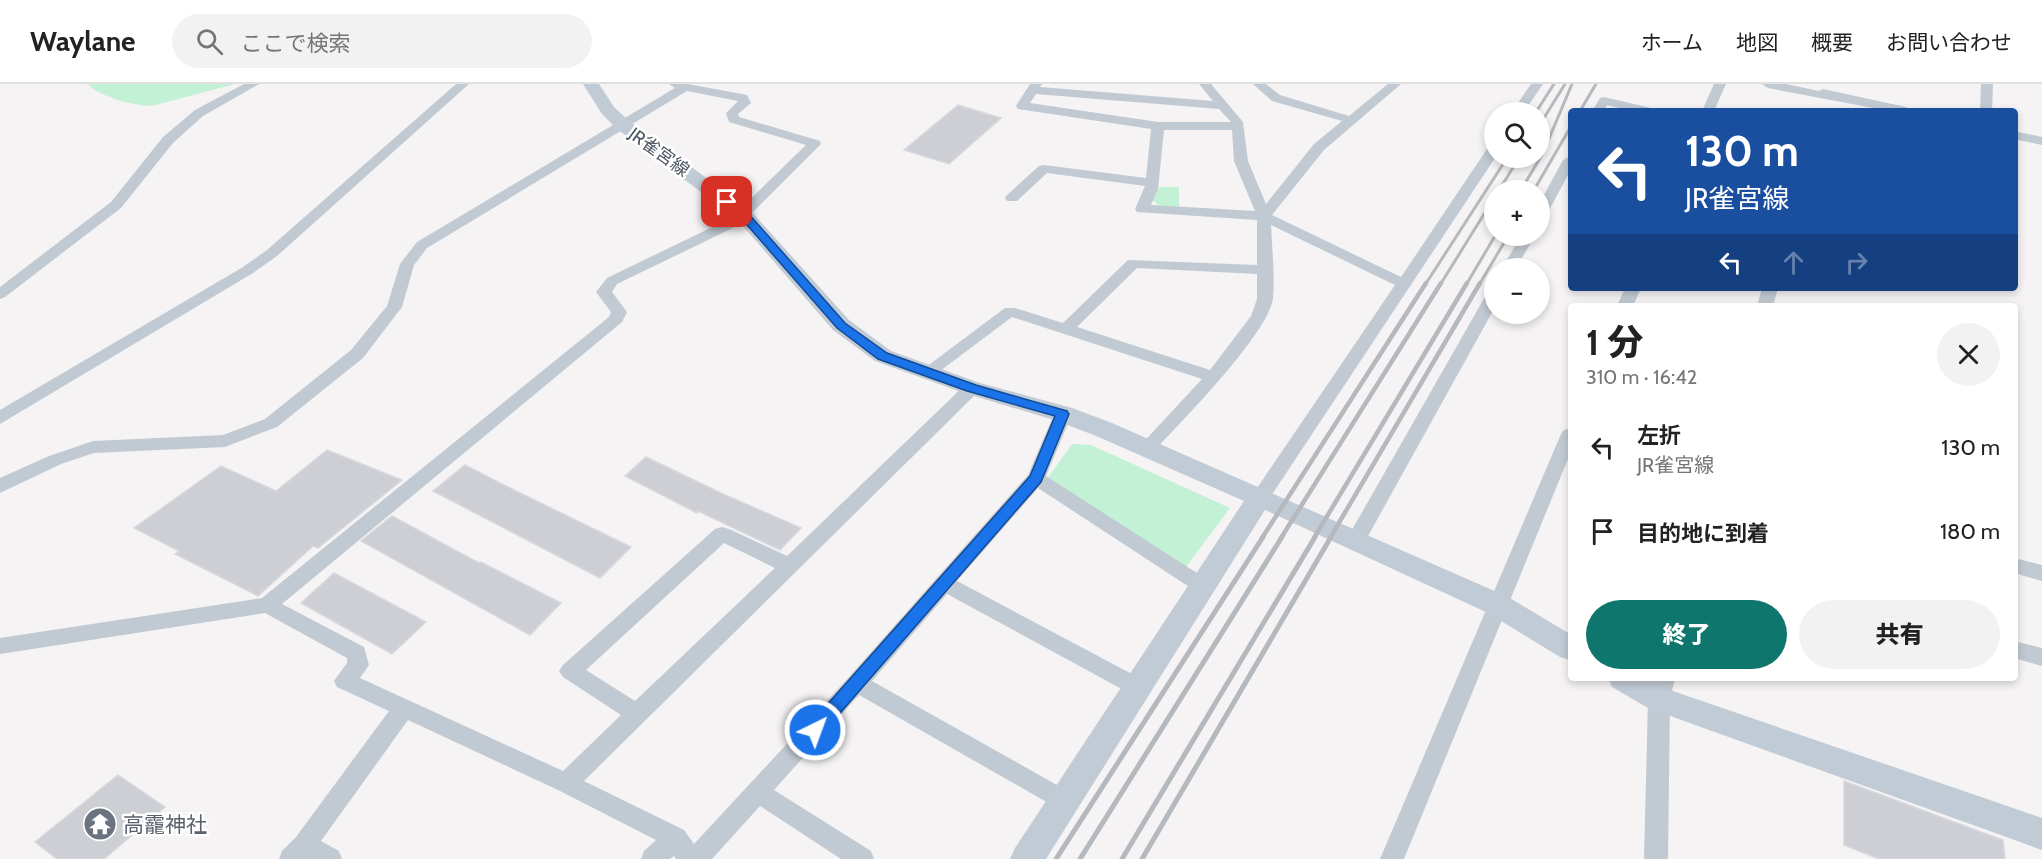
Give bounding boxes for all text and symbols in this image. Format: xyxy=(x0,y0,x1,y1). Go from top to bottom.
search box xyxy=(172,14,592,68)
text: Waylane xyxy=(30,24,136,58)
icon: search xyxy=(193,25,226,58)
text: ここで検索 xyxy=(241,30,351,57)
text: ホーム xyxy=(1641,30,1703,55)
text: 地図 xyxy=(1736,30,1778,55)
text: 概要 xyxy=(1811,30,1853,55)
text: お問い合わせ xyxy=(1886,30,2012,55)
map controls xyxy=(1484,102,1550,324)
button: search xyxy=(1484,102,1550,168)
street label: JR雀宮線 xyxy=(624,122,694,181)
text: 130 m xyxy=(1685,125,1799,177)
icon: left xyxy=(1586,132,1664,210)
pin xyxy=(701,176,752,227)
button: + xyxy=(1484,180,1550,246)
text: JR雀宮線 xyxy=(1685,182,1789,215)
icon: arrive xyxy=(710,185,743,218)
icon: left xyxy=(1714,246,1747,279)
icon: ahead xyxy=(1777,246,1810,279)
icon: right xyxy=(1840,246,1873,279)
button: − xyxy=(1484,258,1550,324)
text: 1 分 xyxy=(1586,320,1643,364)
button: close xyxy=(1937,323,2000,386)
text: 310 m · 16:42 xyxy=(1586,365,1697,389)
text: 左折 xyxy=(1637,422,1681,449)
icon: left xyxy=(1586,431,1619,464)
text: 130 m xyxy=(1941,434,2000,461)
text: JR雀宮線 xyxy=(1637,453,1714,477)
icon: arrive xyxy=(1586,515,1619,548)
text: 180 m xyxy=(1940,518,2000,545)
text: 目的地に到着 xyxy=(1637,520,1769,547)
button: 終了 xyxy=(1586,600,1787,669)
button: 共有 xyxy=(1799,600,2000,669)
position arrow xyxy=(783,698,847,762)
temple icon: 高靇神社 xyxy=(82,806,118,842)
place label: 高靇神社 xyxy=(123,812,207,837)

